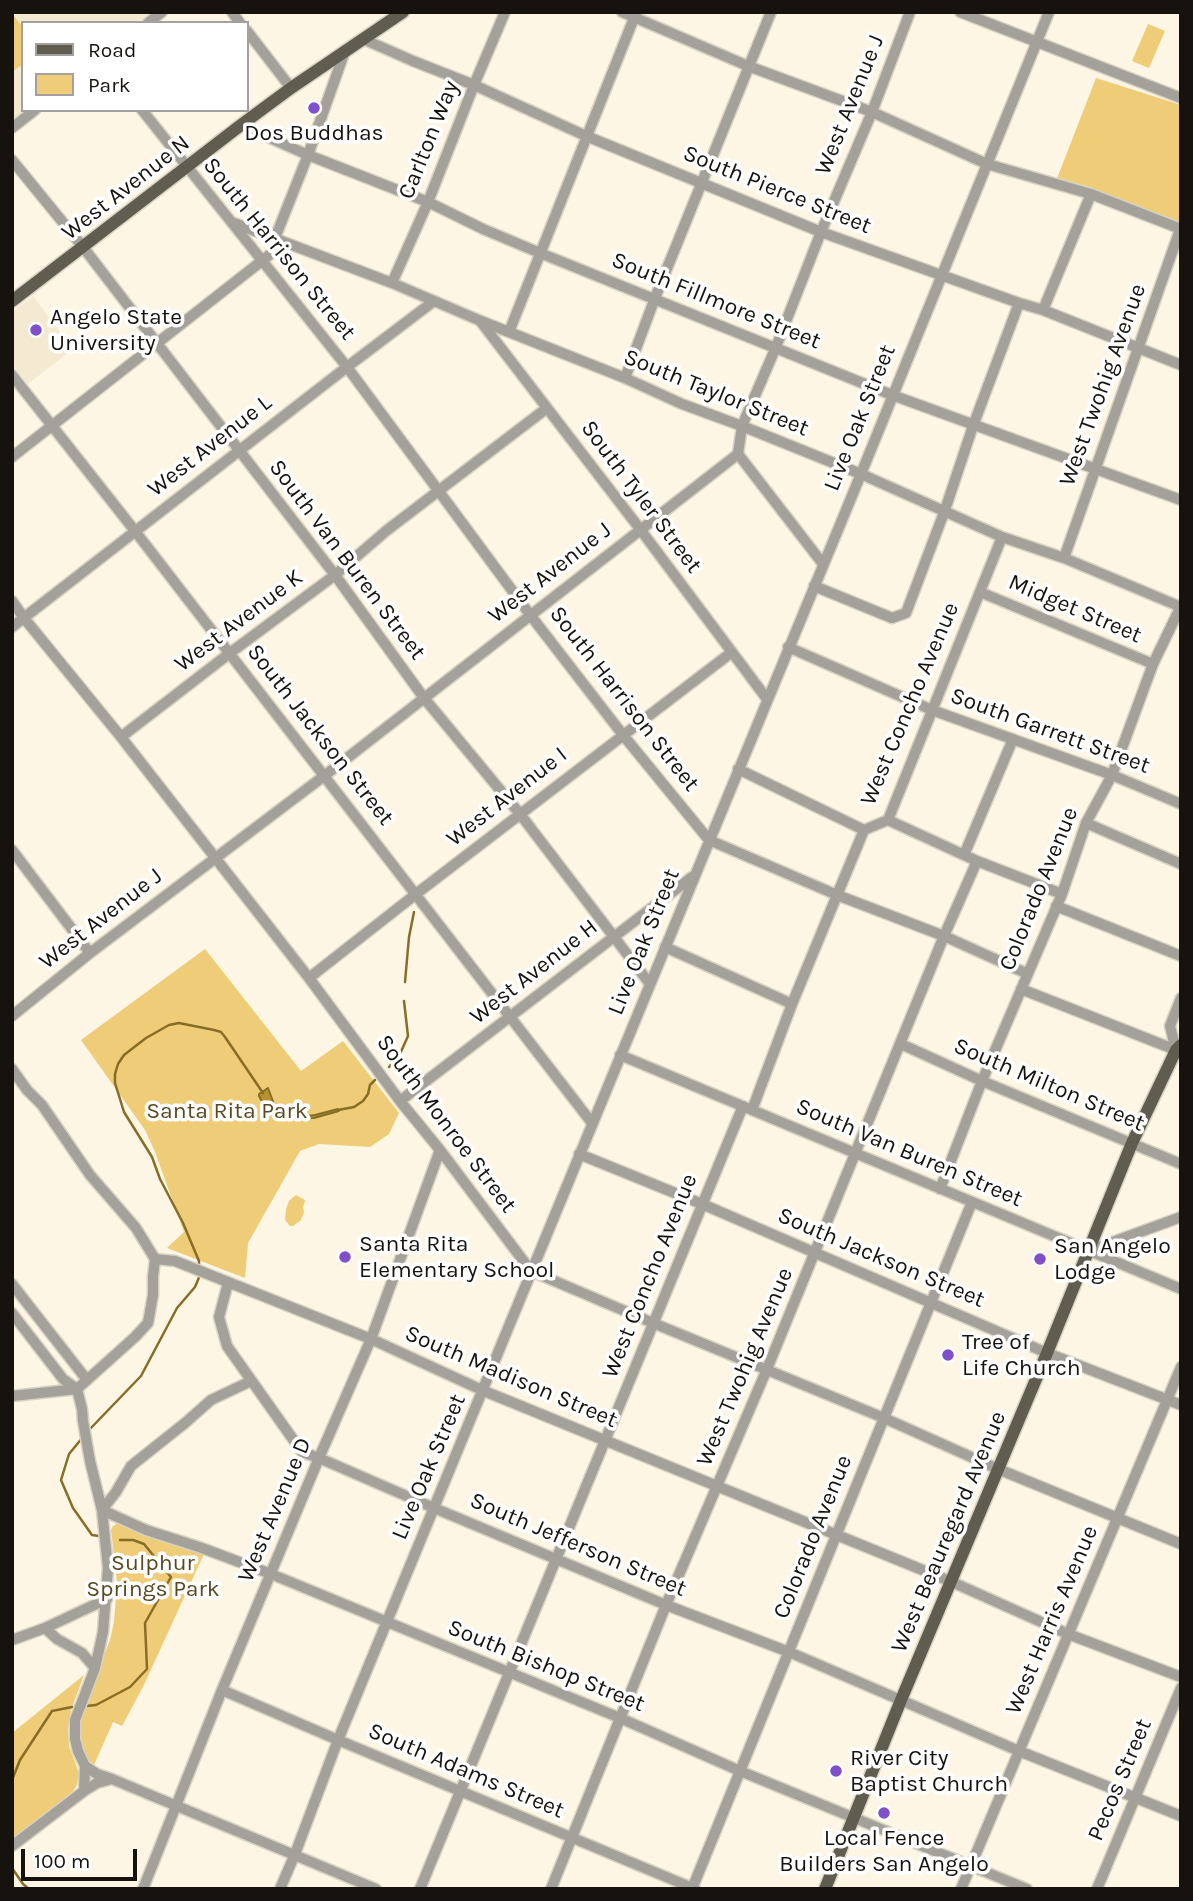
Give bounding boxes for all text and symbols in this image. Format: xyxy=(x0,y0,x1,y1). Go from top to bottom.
legend xyxy=(21,21,248,112)
street label: West Avenue J xyxy=(809,31,891,179)
text: Road xyxy=(88,38,136,62)
text: Park xyxy=(88,73,131,97)
street label: Carlton Way xyxy=(393,77,465,203)
marker: Dos Buddhas xyxy=(306,100,322,116)
place label: Dos Buddhas xyxy=(244,119,384,147)
street label: West Avenue N xyxy=(57,129,195,247)
street label: South Pierce Street xyxy=(679,140,875,240)
street label: South Harrison Street xyxy=(197,152,361,346)
street label: South Fillmore Street xyxy=(607,246,825,356)
street label: West Twohig Avenue xyxy=(1054,280,1152,490)
place label: Angelo State University xyxy=(50,303,182,357)
marker: Angelo State University xyxy=(28,322,44,338)
street label: Live Oak Street xyxy=(818,341,902,495)
street label: South Taylor Street xyxy=(619,343,813,443)
street label: West Avenue L xyxy=(143,389,277,503)
street label: South Tyler Street xyxy=(575,415,707,579)
street label: South Van Buren Street xyxy=(263,454,431,666)
street label: West Avenue J xyxy=(483,516,617,630)
street label: West Avenue K xyxy=(170,564,308,678)
street label: Midget Street xyxy=(1004,569,1146,649)
street label: West Concho Avenue xyxy=(855,598,965,810)
street label: South Harrison Street xyxy=(543,601,705,797)
street label: South Jackson Street xyxy=(241,639,399,831)
street label: South Garrett Street xyxy=(947,682,1153,780)
street label: West Avenue I xyxy=(441,741,573,853)
street label: Colorado Avenue xyxy=(994,803,1084,975)
street label: West Avenue J xyxy=(34,862,168,976)
street label: Live Oak Street xyxy=(602,865,686,1019)
street label: West Avenue H xyxy=(465,914,603,1030)
street label: South Monroe Street xyxy=(370,1030,522,1218)
street label: South Milton Street xyxy=(949,1032,1149,1138)
street label: South Van Buren Street xyxy=(792,1093,1026,1213)
park label: Santa Rita Park xyxy=(146,1097,308,1125)
street label: West Concho Avenue xyxy=(596,1170,704,1382)
street label: South Jackson Street xyxy=(773,1202,989,1314)
place label: Santa Rita Elementary School xyxy=(359,1230,554,1284)
place label: San Angelo Lodge xyxy=(1054,1232,1171,1286)
marker: Santa Rita Elementary School xyxy=(337,1249,353,1265)
marker: San Angelo Lodge xyxy=(1032,1251,1048,1267)
street label: West Twohig Avenue xyxy=(691,1264,799,1470)
street label: South Madison Street xyxy=(401,1320,621,1434)
place label: Tree of Life Church xyxy=(962,1328,1081,1382)
marker: Tree of Life Church xyxy=(940,1347,956,1363)
street label: Live Oak Street xyxy=(386,1390,472,1544)
street label: West Beauregard Avenue xyxy=(886,1407,1012,1657)
street label: West Avenue D xyxy=(232,1434,318,1586)
street label: Colorado Avenue xyxy=(768,1451,858,1623)
street label: South Jefferson Street xyxy=(466,1487,690,1603)
street label: West Harris Avenue xyxy=(1000,1521,1104,1719)
park label: Sulphur Springs Park xyxy=(86,1549,220,1603)
street label: South Bishop Street xyxy=(443,1614,649,1718)
street label: Pecos Street xyxy=(1082,1715,1158,1845)
street label: South Adams Street xyxy=(364,1717,568,1825)
place label: River City Baptist Church xyxy=(850,1744,1008,1798)
marker: River City Baptist Church xyxy=(828,1763,844,1779)
marker: Local Fence Builders San Angelo xyxy=(876,1805,892,1821)
place label: Local Fence Builders San Angelo xyxy=(779,1824,989,1878)
scale bar xyxy=(24,1834,140,1878)
text: 100 m xyxy=(34,1849,91,1873)

